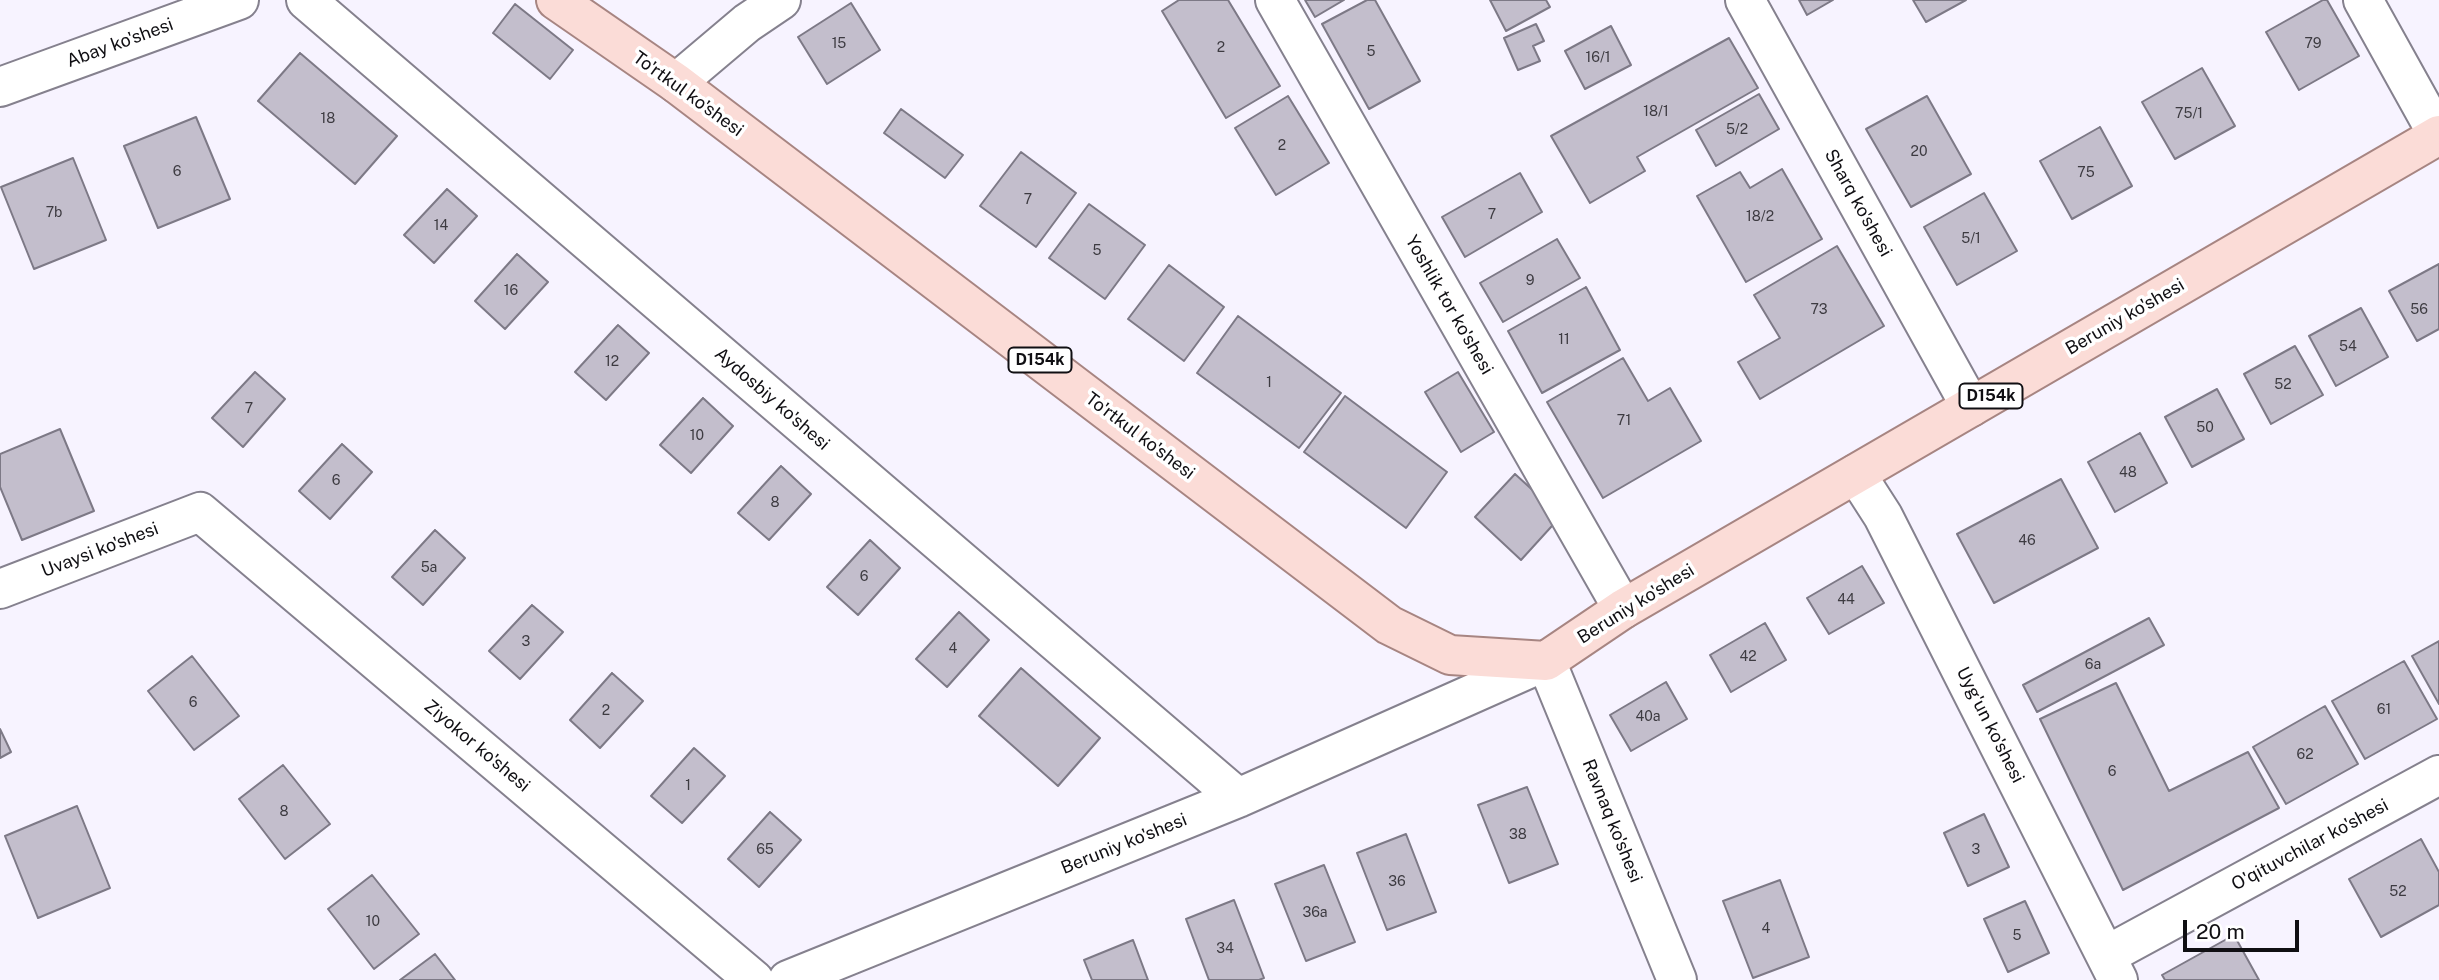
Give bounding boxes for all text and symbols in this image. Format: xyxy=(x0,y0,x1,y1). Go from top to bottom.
street label: Abay ko'shesi xyxy=(64,14,176,72)
house number: 15 xyxy=(832,36,846,52)
house number: 79 xyxy=(2305,36,2321,52)
house number: 2 xyxy=(1217,40,1225,56)
house number: 5 xyxy=(1367,44,1375,60)
street label: To'rtkul ko'shesi xyxy=(629,47,747,141)
house number: 16/1 xyxy=(1585,50,1611,66)
house number: 18/1 xyxy=(1643,104,1669,120)
house number: 75/1 xyxy=(2175,106,2203,122)
house number: 18 xyxy=(321,111,335,127)
house number: 5/2 xyxy=(1726,122,1748,138)
house number: 2 xyxy=(1278,138,1286,154)
house number: 20 xyxy=(1911,144,1927,160)
street label: Sharq ko'shesi xyxy=(1820,146,1896,260)
house number: 6 xyxy=(173,164,181,180)
house number: 75 xyxy=(2077,165,2095,181)
house number: 7 xyxy=(1024,192,1032,208)
house number: 7b xyxy=(46,205,62,221)
house number: 7 xyxy=(1488,207,1496,223)
house number: 18/2 xyxy=(1746,209,1774,225)
house number: 14 xyxy=(434,218,448,234)
house number: 5/1 xyxy=(1961,231,1981,247)
street label: Yoshlik tor ko'shesi xyxy=(1400,232,1498,378)
house number: 5 xyxy=(1093,243,1101,259)
house number: 9 xyxy=(1526,273,1534,289)
street label: Beruniy ko'shesi xyxy=(2062,274,2188,360)
house number: 16 xyxy=(504,283,518,299)
house number: 73 xyxy=(1811,302,1827,318)
house number: 56 xyxy=(2410,302,2428,318)
house number: 11 xyxy=(1558,332,1570,348)
house number: 54 xyxy=(2339,339,2357,355)
street label: Aydosbiy ko'shesi xyxy=(710,343,834,455)
road number: D154k xyxy=(1009,348,1072,372)
house number: 12 xyxy=(605,354,619,370)
house number: 1 xyxy=(1266,375,1272,391)
house number: 52 xyxy=(2274,377,2292,393)
road number: D154k xyxy=(1960,384,2022,408)
street label: To'rtkul ko'shesi xyxy=(1081,388,1199,484)
house number: 7 xyxy=(245,401,253,417)
house number: 71 xyxy=(1617,413,1631,429)
house number: 50 xyxy=(2196,420,2214,436)
house number: 10 xyxy=(690,428,704,444)
house number: 48 xyxy=(2119,465,2137,481)
house number: 6 xyxy=(332,473,340,489)
house number: 8 xyxy=(770,495,780,511)
street label: Uvaysi ko'shesi xyxy=(39,518,161,582)
house number: 46 xyxy=(2018,533,2036,549)
street label: Beruniy ko'shesi xyxy=(1574,559,1698,649)
house number: 5a xyxy=(421,560,437,576)
house number: 6 xyxy=(860,569,868,585)
house number: 44 xyxy=(1837,592,1855,608)
house number: 3 xyxy=(522,634,530,650)
house number: 4 xyxy=(949,641,957,657)
house number: 42 xyxy=(1739,649,1757,665)
house number: 6a xyxy=(2085,657,2101,673)
street label: Uyg'un ko'shesi xyxy=(1951,663,2029,787)
house number: 6 xyxy=(189,695,197,711)
street label: Ziyokor ko'shesi xyxy=(420,695,534,797)
house number: 61 xyxy=(2377,702,2391,718)
house number: 2 xyxy=(602,703,610,719)
house number: 40a xyxy=(1635,709,1661,725)
house number: 62 xyxy=(2296,747,2314,763)
street label: Ravnaq ko'shesi xyxy=(1577,756,1647,886)
house number: 6 xyxy=(2108,764,2116,780)
house number: 1 xyxy=(685,778,691,794)
street label: O'qituvchilar ko'shesi xyxy=(2228,795,2392,895)
house number: 8 xyxy=(279,804,289,820)
street label: Beruniy ko'shesi xyxy=(1058,809,1190,879)
house number: 38 xyxy=(1509,827,1527,843)
house number: 65 xyxy=(756,842,774,858)
house number: 3 xyxy=(1972,842,1980,858)
house number: 36 xyxy=(1388,874,1406,890)
house number: 52 xyxy=(2389,884,2407,900)
house number: 36a xyxy=(1302,905,1328,921)
scale bar xyxy=(2187,906,2302,950)
house number: 10 xyxy=(366,914,380,930)
text: 20 m xyxy=(2196,919,2245,944)
house number: 4 xyxy=(1762,921,1770,937)
house number: 5 xyxy=(2013,928,2021,944)
house number: 34 xyxy=(1216,941,1234,957)

